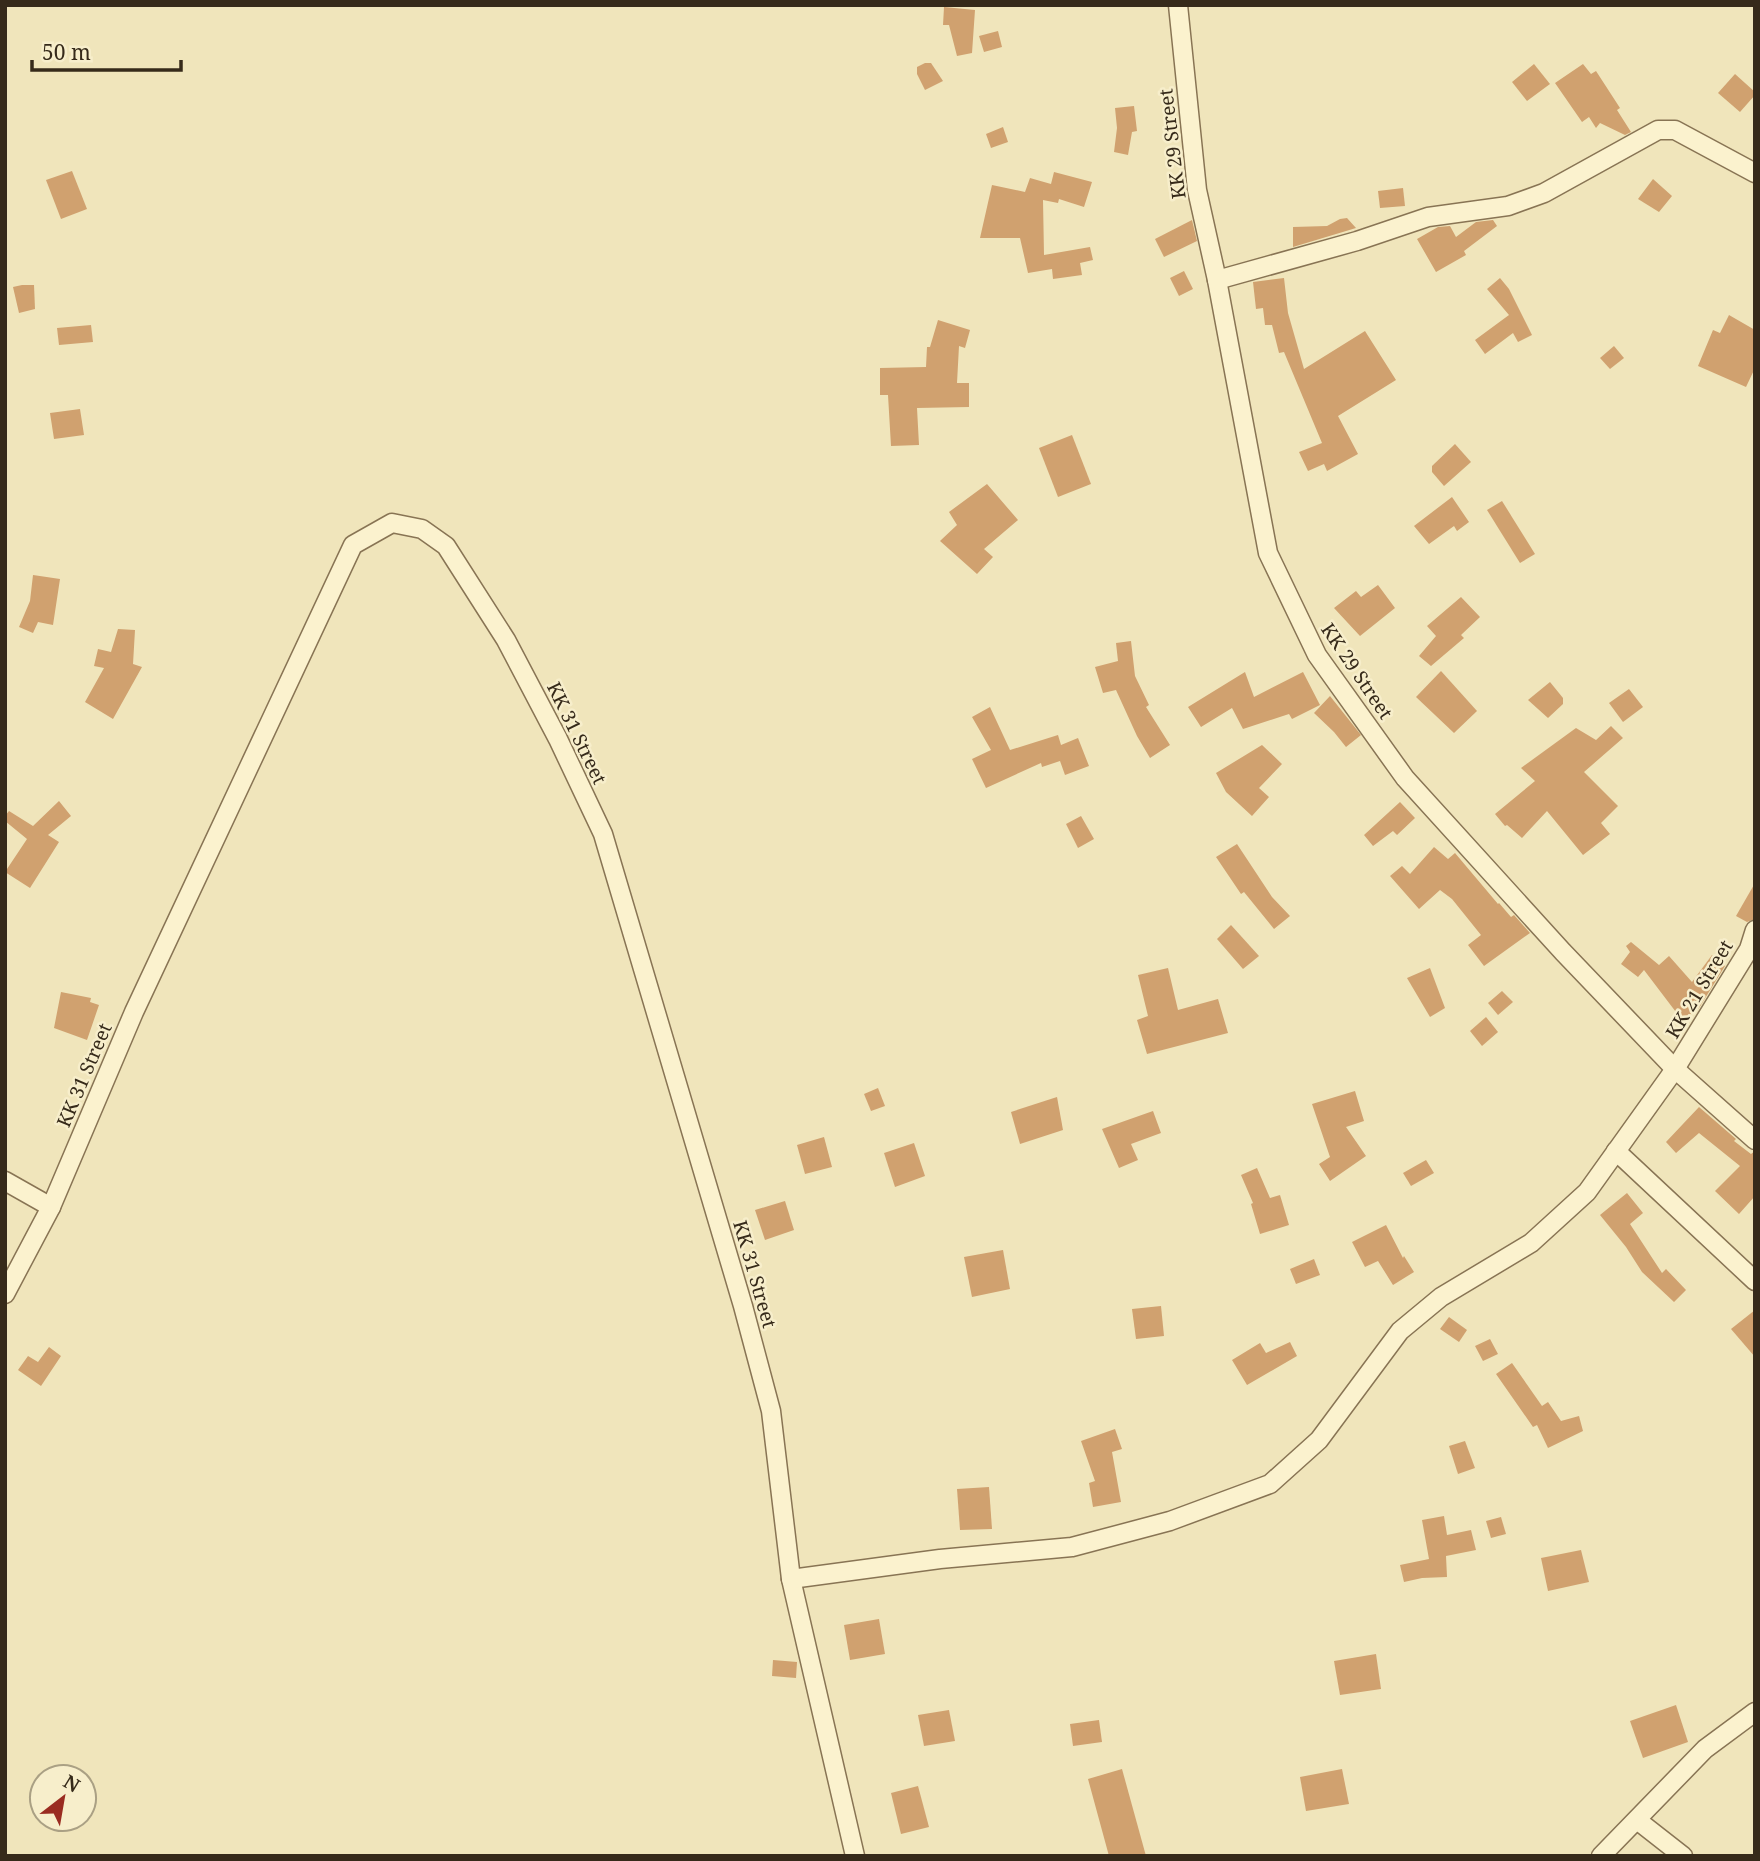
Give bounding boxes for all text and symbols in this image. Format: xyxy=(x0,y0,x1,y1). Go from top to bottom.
scale bar xyxy=(32,28,180,72)
text: 50 m xyxy=(42,38,91,66)
street label: KK 29 Street xyxy=(1152,87,1192,201)
street label: KK 29 Street xyxy=(1315,618,1399,724)
street label: KK 31 Street xyxy=(541,678,613,789)
street label: KK 21 Street xyxy=(1659,935,1739,1043)
street label: KK 31 Street xyxy=(50,1019,118,1131)
street label: KK 31 Street xyxy=(727,1217,783,1331)
north arrow xyxy=(28,1763,98,1833)
text: N xyxy=(59,1768,85,1798)

